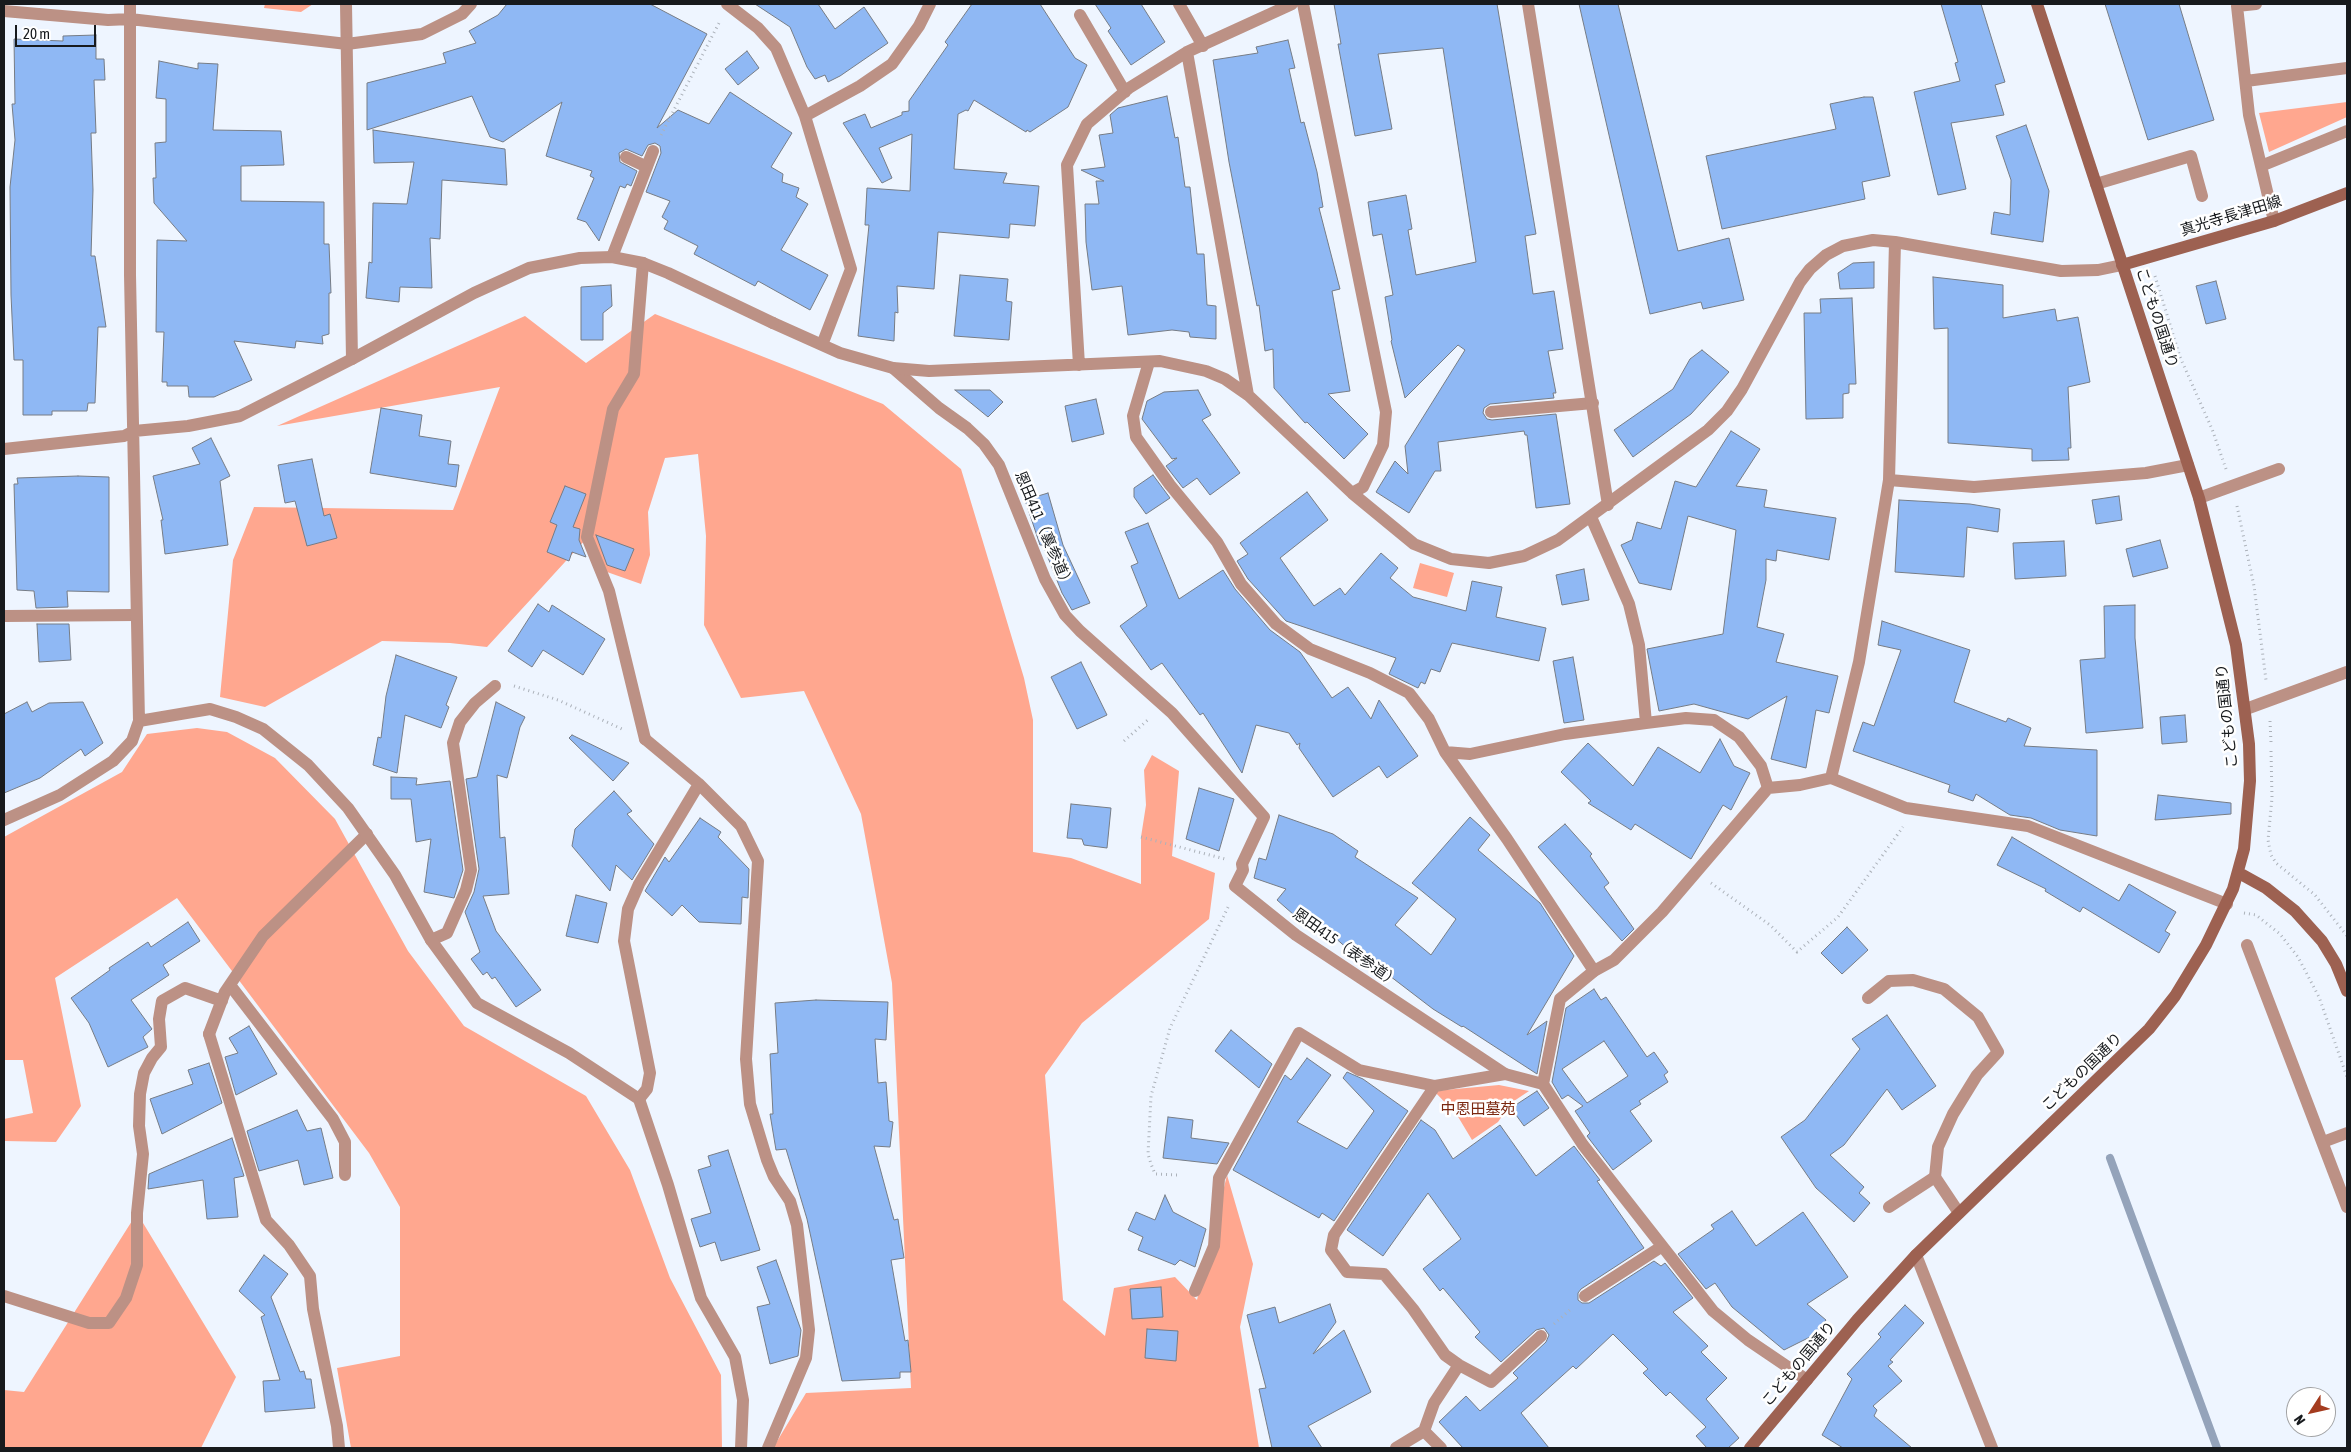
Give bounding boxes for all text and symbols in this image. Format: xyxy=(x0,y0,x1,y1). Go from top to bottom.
scale bar xyxy=(18,15,99,47)
text: 20 m xyxy=(23,25,50,42)
street label: 真光寺長津田線 xyxy=(2178,192,2284,240)
street label: こどもの国通り xyxy=(2132,265,2182,371)
street label: 恩田411（裏参道） xyxy=(1011,468,1077,592)
street label: こどもの国通り xyxy=(2213,663,2241,769)
street label: 恩田415（表参道） xyxy=(1289,904,1403,992)
street label: こどもの国通り xyxy=(2038,1029,2126,1115)
park label: 中恩田墓苑 xyxy=(1441,1100,1515,1118)
street label: こどもの国通り xyxy=(1758,1318,1840,1410)
north arrow xyxy=(2286,1387,2336,1437)
text: N xyxy=(2291,1412,2308,1428)

